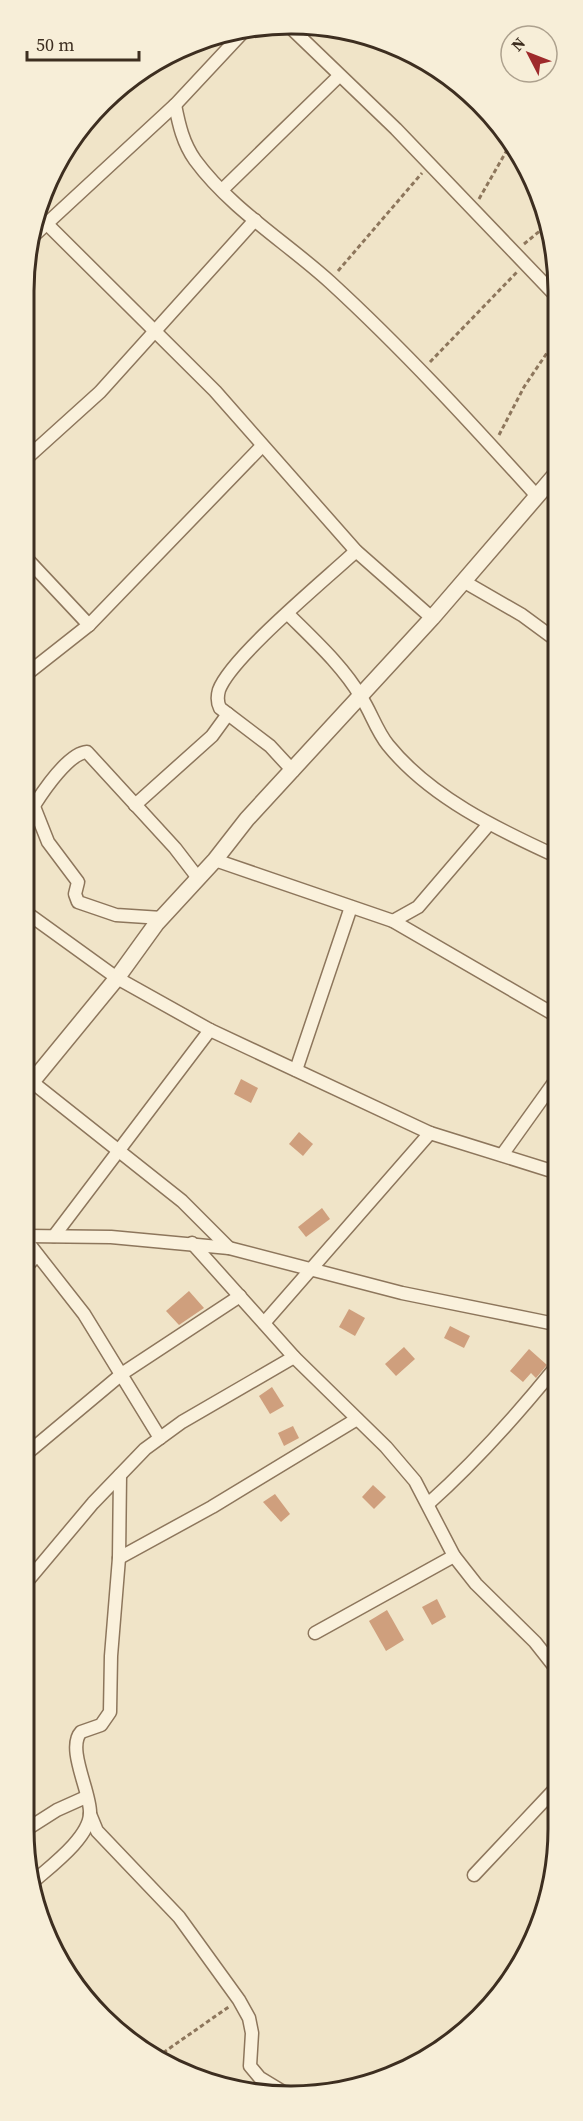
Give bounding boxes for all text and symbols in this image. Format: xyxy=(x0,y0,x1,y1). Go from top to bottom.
scale bar xyxy=(27,24,140,62)
north arrow xyxy=(499,24,559,84)
text: 50 m xyxy=(36,32,74,57)
text: N xyxy=(506,32,530,56)

